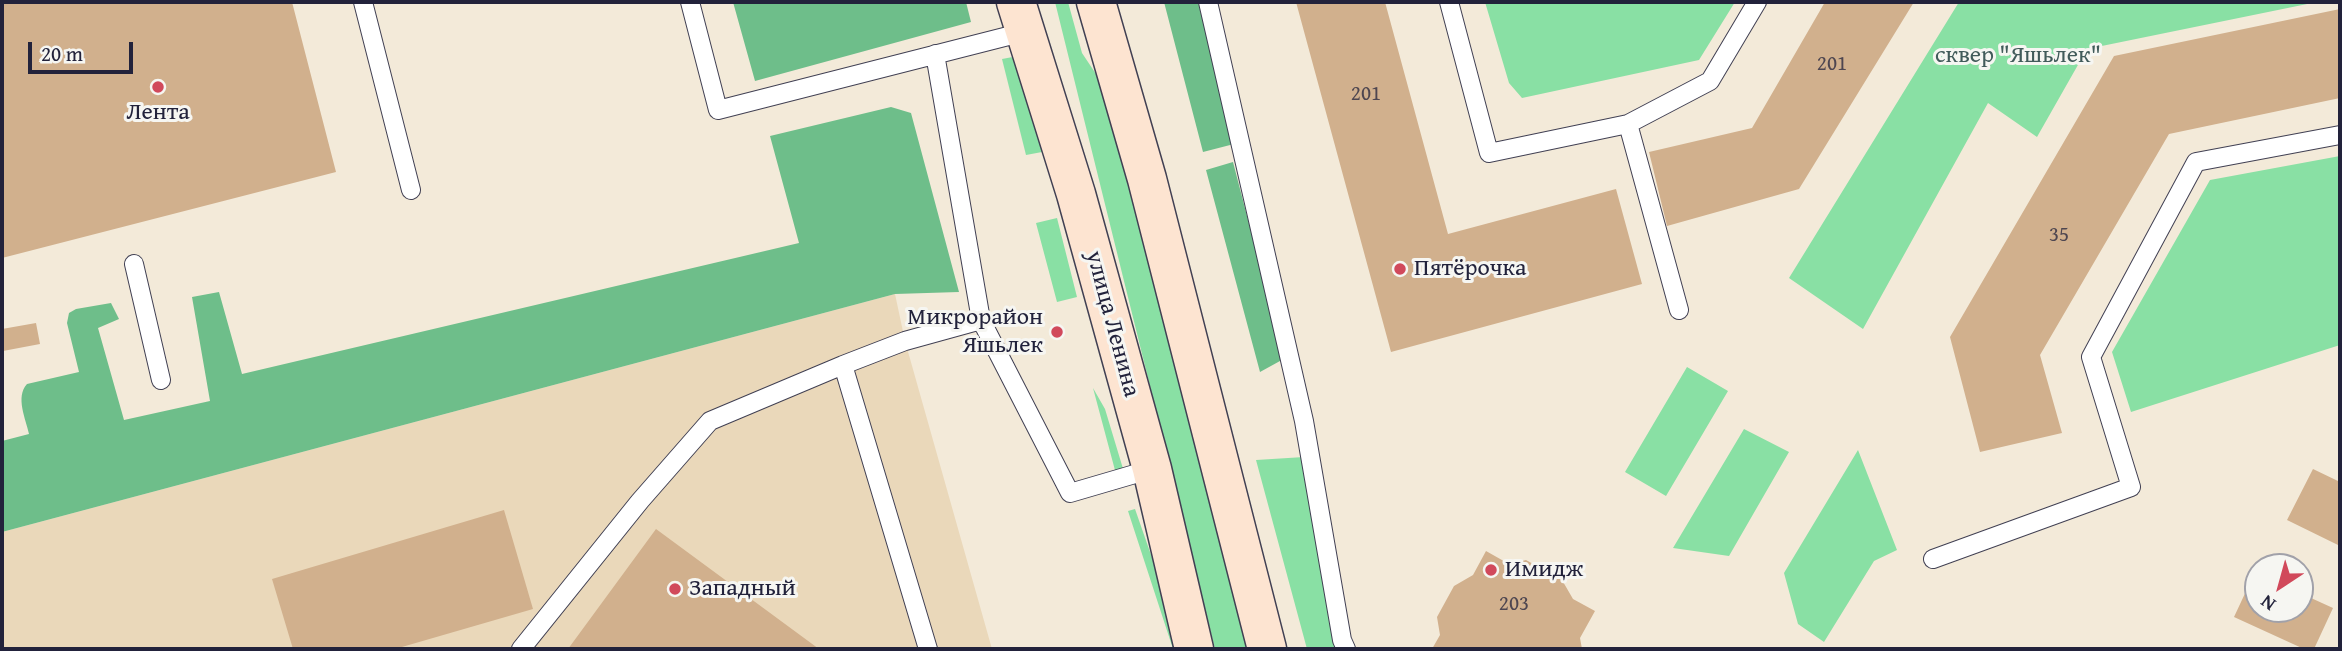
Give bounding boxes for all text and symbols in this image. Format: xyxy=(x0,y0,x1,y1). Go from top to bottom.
scale bar xyxy=(32,28,136,72)
text: 20 m xyxy=(41,38,83,69)
park label: сквер "Яшьлек" xyxy=(1935,42,2101,70)
house number: 201 xyxy=(1817,52,1847,78)
marker: Лента xyxy=(150,79,166,95)
house number: 201 xyxy=(1351,82,1381,108)
place label: Лента xyxy=(126,99,190,127)
house number: 35 xyxy=(2049,223,2069,249)
street label: улица Ленина xyxy=(1079,248,1145,400)
place label: Пятёрочка xyxy=(1414,255,1526,283)
marker: Пятёрочка xyxy=(1392,261,1408,277)
place label: Микрорайон Яшьлек xyxy=(907,304,1043,360)
marker: Микрорайон Яшьлек xyxy=(1049,324,1065,340)
north arrow xyxy=(2244,553,2314,623)
place label: Имидж xyxy=(1505,556,1583,584)
marker: Имидж xyxy=(1483,562,1499,578)
place label: Западный xyxy=(689,575,796,603)
marker: Западный xyxy=(667,581,683,597)
text: N xyxy=(2254,588,2281,618)
house number: 203 xyxy=(1499,592,1529,618)

